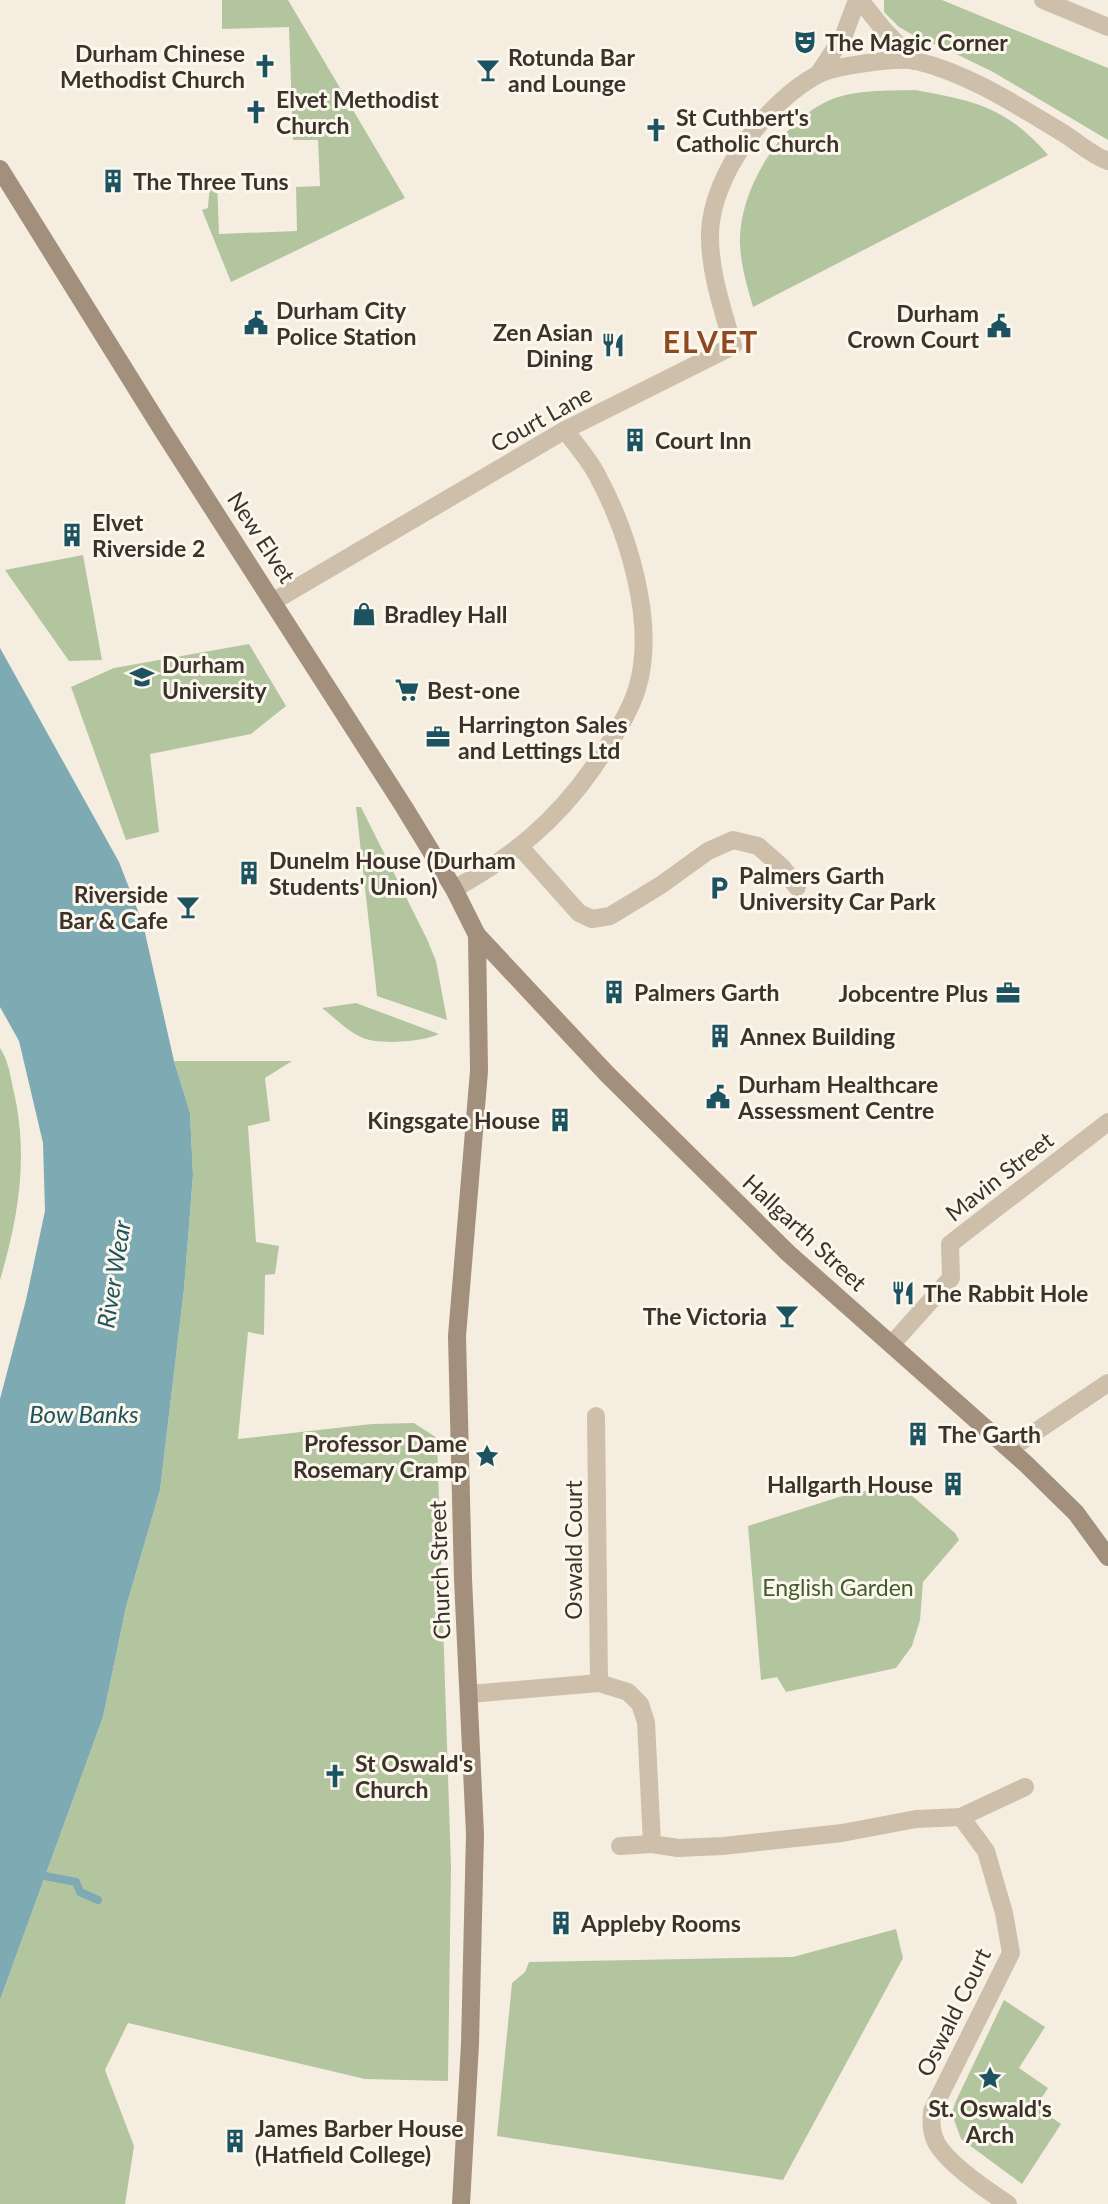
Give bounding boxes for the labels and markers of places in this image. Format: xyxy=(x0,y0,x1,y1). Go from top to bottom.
theatre icon: The Magic Corner xyxy=(791,28,819,56)
place label: The Magic Corner xyxy=(825,28,1008,56)
place label: Durham Chinese Methodist Church xyxy=(60,39,245,93)
place label: Rotunda Bar and Lounge xyxy=(508,43,635,97)
church icon: Durham Chinese Methodist Church xyxy=(251,52,279,80)
bar icon: Rotunda Bar and Lounge xyxy=(474,56,502,84)
place label: Elvet Methodist Church xyxy=(276,85,439,139)
church icon: Elvet Methodist Church xyxy=(242,98,270,126)
place label: St Cuthbert's Catholic Church xyxy=(676,103,839,157)
church icon: St Cuthbert's Catholic Church xyxy=(642,116,670,144)
building icon: The Three Tuns xyxy=(99,167,127,195)
place label: The Three Tuns xyxy=(133,167,289,195)
place label: Durham City Police Station xyxy=(276,296,416,350)
place label: Durham Crown Court xyxy=(847,299,979,353)
public building icon: Durham City Police Station xyxy=(242,309,270,337)
public building icon: Durham Crown Court xyxy=(985,312,1013,340)
place label: Zen Asian Dining xyxy=(493,318,593,372)
restaurant icon: Zen Asian Dining xyxy=(599,331,627,359)
building icon: Court Inn xyxy=(621,426,649,454)
place label: Court Inn xyxy=(655,426,751,454)
place label: Elvet Riverside 2 xyxy=(92,508,205,562)
building icon: Elvet Riverside 2 xyxy=(58,521,86,549)
shop icon: Bradley Hall xyxy=(350,600,378,628)
place label: Bradley Hall xyxy=(384,600,507,628)
place label: Durham University xyxy=(162,650,268,704)
school or university icon: Durham University xyxy=(128,663,156,691)
supermarket icon: Best-one xyxy=(393,676,421,704)
place label: Best-one xyxy=(427,676,520,704)
place label: Harrington Sales and Lettings Ltd xyxy=(458,710,628,764)
office icon: Harrington Sales and Lettings Ltd xyxy=(424,723,452,751)
place label: Dunelm House (Durham Students' Union) xyxy=(269,846,516,900)
building icon: Dunelm House (Durham Students' Union) xyxy=(235,859,263,887)
place label: Palmers Garth University Car Park xyxy=(739,861,936,915)
parking icon: Palmers Garth University Car Park xyxy=(705,874,733,902)
place label: Riverside Bar & Cafe xyxy=(59,880,168,934)
bar icon: Riverside Bar & Cafe xyxy=(174,893,202,921)
building icon: Palmers Garth xyxy=(600,978,628,1006)
place label: Palmers Garth xyxy=(634,978,780,1006)
place label: Jobcentre Plus xyxy=(839,979,988,1007)
office icon: Jobcentre Plus xyxy=(994,979,1022,1007)
building icon: Annex Building xyxy=(706,1022,734,1050)
place label: Annex Building xyxy=(739,1022,895,1050)
place label: Durham Healthcare Assessment Centre xyxy=(737,1070,938,1124)
public building icon: Durham Healthcare Assessment Centre xyxy=(704,1083,732,1111)
place label: Kingsgate House xyxy=(367,1106,540,1134)
building icon: Kingsgate House xyxy=(546,1106,574,1134)
restaurant icon: The Rabbit Hole xyxy=(889,1279,917,1307)
place label: The Rabbit Hole xyxy=(923,1279,1088,1307)
place label: The Victoria xyxy=(643,1302,767,1330)
bar icon: The Victoria xyxy=(773,1302,801,1330)
building icon: The Garth xyxy=(904,1420,932,1448)
place label: The Garth xyxy=(938,1420,1041,1448)
place label: Professor Dame Rosemary Cramp xyxy=(293,1429,467,1483)
place icon: Professor Dame Rosemary Cramp xyxy=(473,1442,501,1470)
place label: Hallgarth House xyxy=(767,1470,933,1498)
building icon: Hallgarth House xyxy=(939,1470,967,1498)
place label: St Oswald's Church xyxy=(355,1749,473,1803)
church icon: St Oswald's Church xyxy=(321,1762,349,1790)
building icon: Appleby Rooms xyxy=(547,1909,575,1937)
place label: Appleby Rooms xyxy=(580,1909,741,1937)
place icon: St. Oswald's Arch xyxy=(976,2064,1004,2092)
place label: St. Oswald's Arch xyxy=(928,2094,1052,2148)
place label: James Barber House (Hatfield College) xyxy=(255,2114,464,2168)
building icon: James Barber House (Hatfield College) xyxy=(221,2127,249,2155)

